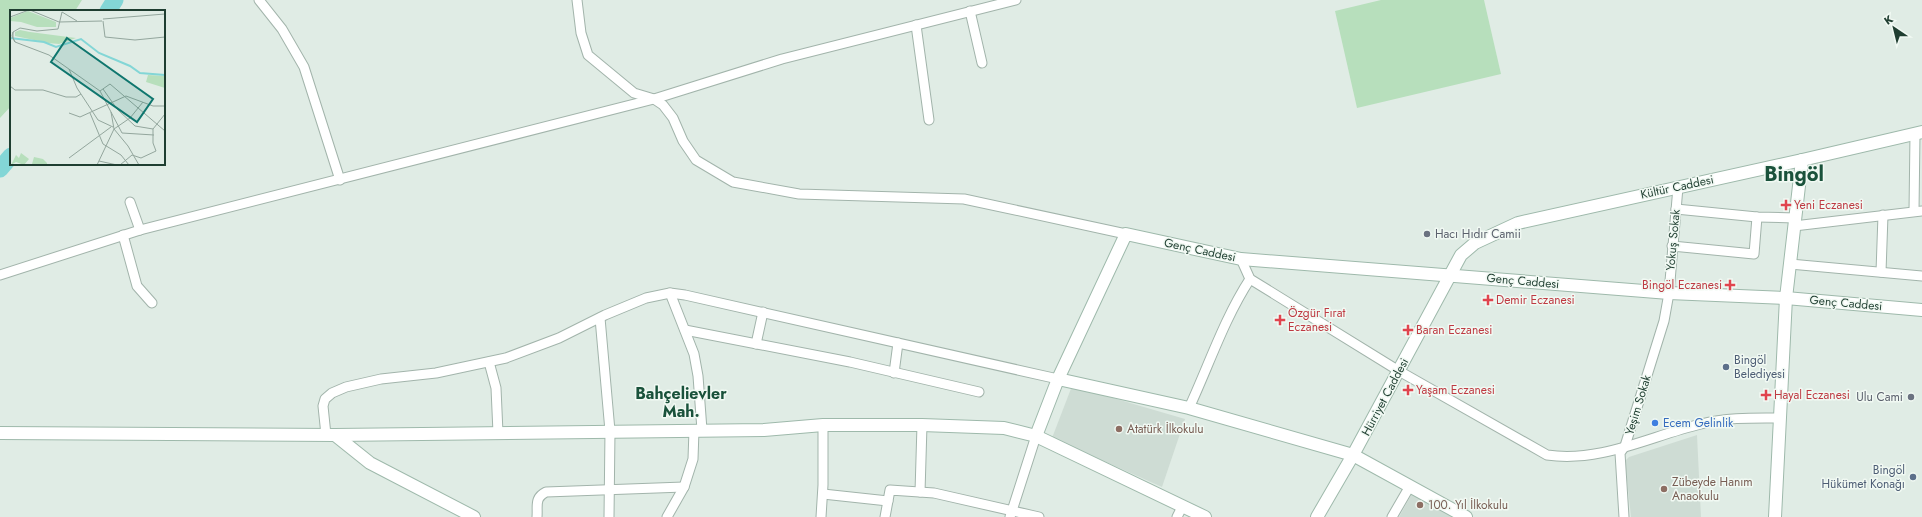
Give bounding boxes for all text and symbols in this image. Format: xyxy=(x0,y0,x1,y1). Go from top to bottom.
north arrow xyxy=(1874,8,1914,48)
inset map xyxy=(10,10,165,165)
text: K xyxy=(1881,11,1896,29)
district label: Bingöl xyxy=(1764,160,1824,189)
street label: Kültür Caddesi xyxy=(1639,170,1715,204)
place label: Yeni Eczanesi xyxy=(1794,196,1863,214)
marker: Yeni Eczanesi xyxy=(1781,200,1791,210)
street label: Yokuş Sokak xyxy=(1661,208,1685,271)
place label: Hacı Hıdır Camii xyxy=(1435,225,1521,243)
marker: Hacı Hıdır Camii xyxy=(1422,229,1432,239)
street label: Genç Caddesi xyxy=(1162,234,1238,266)
street label: Genç Caddesi xyxy=(1486,269,1560,293)
place label: Bingöl Eczanesi xyxy=(1642,276,1722,294)
marker: Bingöl Eczanesi xyxy=(1725,280,1735,290)
place label: Demir Eczanesi xyxy=(1496,291,1575,309)
street label: Genç Caddesi xyxy=(1809,291,1883,315)
marker: Demir Eczanesi xyxy=(1483,295,1493,305)
place label: Özgür Fırat Eczanesi xyxy=(1288,304,1345,336)
marker: Özgür Fırat Eczanesi xyxy=(1275,315,1285,325)
place label: Baran Eczanesi xyxy=(1416,321,1492,339)
marker: Baran Eczanesi xyxy=(1403,325,1413,335)
place label: Bingöl Belediyesi xyxy=(1734,351,1785,383)
street label: Hürriyet Caddesi xyxy=(1357,355,1413,439)
marker: Bingöl Belediyesi xyxy=(1721,362,1731,372)
street label: Yeşim Sokak xyxy=(1620,372,1656,437)
place label: Yaşam Eczanesi xyxy=(1416,381,1495,399)
district label: Bahçelievler Mah. xyxy=(635,382,727,423)
marker: Yaşam Eczanesi xyxy=(1403,385,1413,395)
place label: Hayal Eczanesi xyxy=(1774,386,1850,404)
place label: Ulu Cami xyxy=(1856,388,1903,406)
marker: Hayal Eczanesi xyxy=(1761,390,1771,400)
marker: Ulu Cami xyxy=(1906,392,1916,402)
place label: Ecem Gelinlik xyxy=(1663,414,1734,432)
marker: Ecem Gelinlik xyxy=(1650,418,1660,428)
place label: Atatürk İlkokulu xyxy=(1127,420,1204,438)
marker: Atatürk İlkokulu xyxy=(1114,424,1124,434)
place label: Bingöl Hükümet Konağı xyxy=(1822,461,1905,493)
marker: Bingöl Hükümet Konağı xyxy=(1908,472,1918,482)
place label: Zübeyde Hanım Anaokulu xyxy=(1672,473,1753,505)
marker: Zübeyde Hanım Anaokulu xyxy=(1659,484,1669,494)
place label: 100. Yıl İlkokulu xyxy=(1428,496,1508,514)
marker: 100. Yıl İlkokulu xyxy=(1415,500,1425,510)

